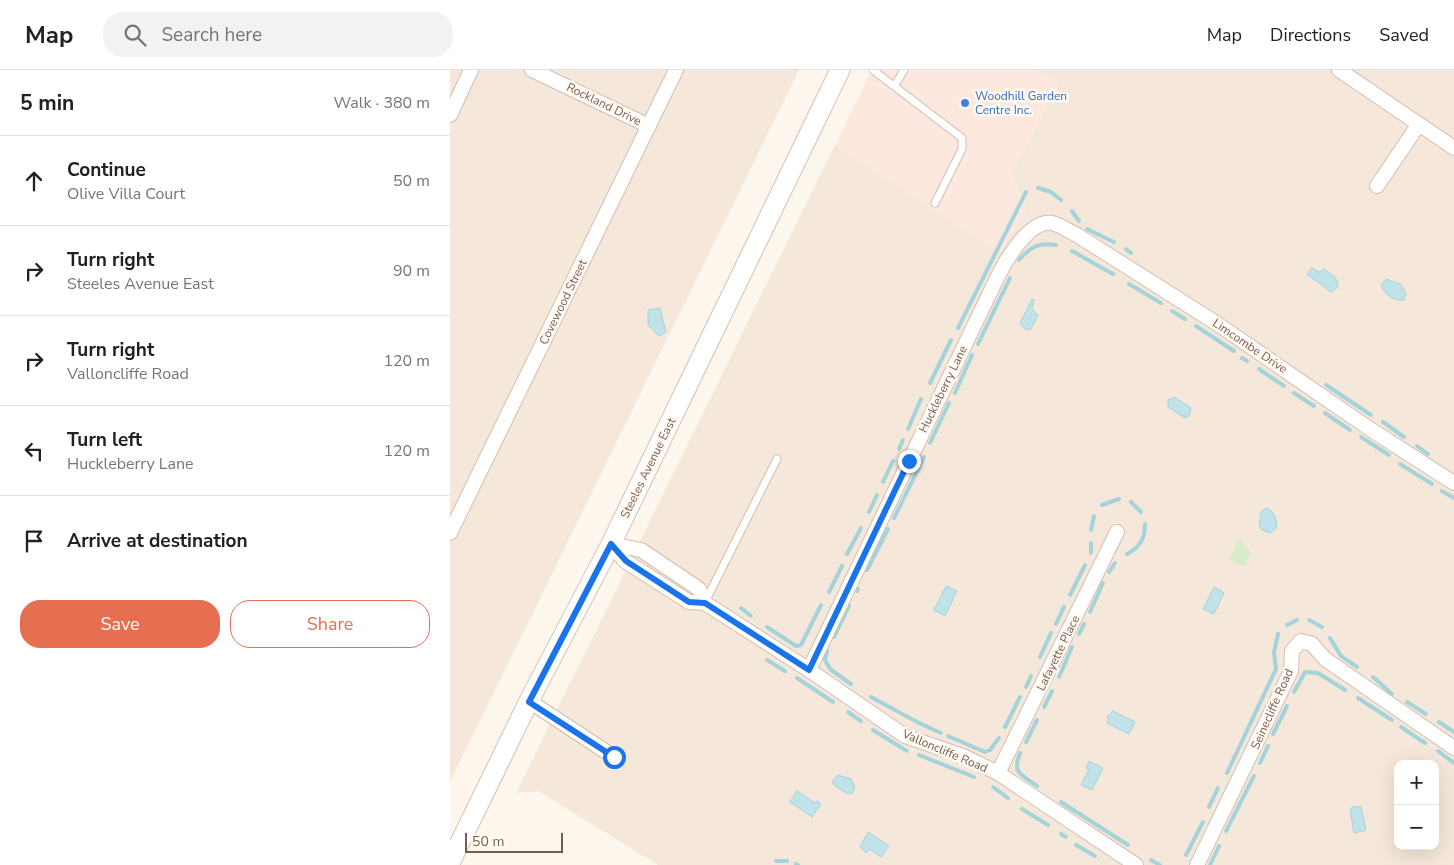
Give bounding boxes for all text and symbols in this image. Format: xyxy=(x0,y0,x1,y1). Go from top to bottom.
search box xyxy=(103,12,453,57)
text: Map xyxy=(25,19,73,51)
icon: search xyxy=(121,21,149,49)
text: Search here xyxy=(161,22,262,48)
text: Map xyxy=(1207,23,1242,47)
text: Directions xyxy=(1270,23,1351,47)
text: Saved xyxy=(1379,23,1429,47)
street label: Rockland Drive xyxy=(564,79,644,129)
place label: Woodhill Garden Centre Inc. xyxy=(975,88,1067,118)
text: 5 min xyxy=(20,89,74,117)
text: Walk · 380 m xyxy=(334,92,430,114)
marker: Woodhill Garden Centre Inc. xyxy=(959,97,971,109)
text: Continue xyxy=(67,157,146,183)
icon: ahead xyxy=(20,167,48,195)
text: 50 m xyxy=(393,170,430,192)
text: Olive Villa Court xyxy=(67,183,185,205)
text: Turn right xyxy=(67,247,154,273)
street label: Covewood Street xyxy=(535,256,591,347)
icon: right xyxy=(20,257,48,285)
text: 90 m xyxy=(393,260,430,282)
text: Steeles Avenue East xyxy=(67,273,214,295)
street label: Limcombe Drive xyxy=(1210,315,1290,377)
text: Turn right xyxy=(67,337,154,363)
street label: Huckleberry Lane xyxy=(915,343,971,435)
icon: right xyxy=(20,347,48,375)
text: 120 m xyxy=(383,350,430,372)
text: Valloncliffe Road xyxy=(67,363,189,385)
street label: Steeles Avenue East xyxy=(617,414,680,521)
text: Turn left xyxy=(67,427,142,453)
icon: left xyxy=(20,437,48,465)
text: 120 m xyxy=(383,440,430,462)
route end xyxy=(898,450,921,473)
text: Huckleberry Lane xyxy=(67,453,194,475)
icon: arrive xyxy=(20,527,48,555)
text: Arrive at destination xyxy=(67,528,248,554)
button: Save xyxy=(20,600,220,648)
button: Share xyxy=(230,600,430,648)
street label: Lafayette Place xyxy=(1033,612,1083,694)
street label: Seinecliffe Road xyxy=(1247,666,1297,752)
street label: Valloncliffe Road xyxy=(899,725,990,776)
route start xyxy=(603,746,626,769)
map controls xyxy=(1394,760,1439,850)
button: + xyxy=(1394,760,1439,805)
button: − xyxy=(1394,805,1439,850)
scale bar xyxy=(465,830,562,853)
text: 50 m xyxy=(472,832,504,851)

